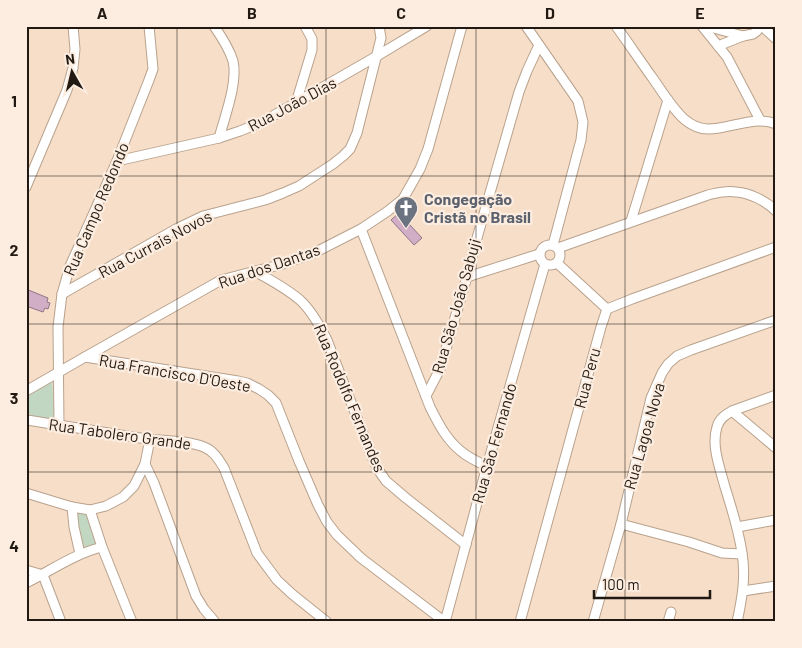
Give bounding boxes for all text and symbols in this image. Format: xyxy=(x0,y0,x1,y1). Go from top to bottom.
text: A xyxy=(97,3,108,22)
text: B xyxy=(247,3,257,22)
text: C xyxy=(396,3,406,22)
text: D xyxy=(545,3,555,22)
text: E xyxy=(695,3,705,22)
north arrow xyxy=(48,48,98,98)
text: N xyxy=(64,50,76,68)
street label: Rua João Dias xyxy=(244,72,339,135)
text: 1 xyxy=(11,91,17,110)
street label: Rua Campo Redondo xyxy=(59,139,132,278)
place label: Congegação Cristã no Brasil xyxy=(424,189,531,226)
church icon: Congegação Cristã no Brasil xyxy=(393,195,419,229)
street label: Rua Currais Novos xyxy=(95,206,215,281)
street label: Rua São João Sabuji xyxy=(427,236,484,376)
street label: Rua dos Dantas xyxy=(215,239,322,292)
text: 2 xyxy=(10,240,19,259)
street label: Rua Rodolfo Fernandes xyxy=(311,321,390,475)
street label: Rua Peru xyxy=(569,346,604,410)
street label: Rua Francisco D'Oeste xyxy=(98,350,252,395)
street label: Rua São Fernando xyxy=(467,380,520,505)
street label: Rua Lagoa Nova xyxy=(619,380,668,492)
text: 3 xyxy=(10,388,18,407)
street label: Rua Tabolero Grande xyxy=(48,414,192,453)
text: 4 xyxy=(9,536,19,555)
scale bar xyxy=(594,568,711,600)
text: 100 m xyxy=(602,575,640,593)

